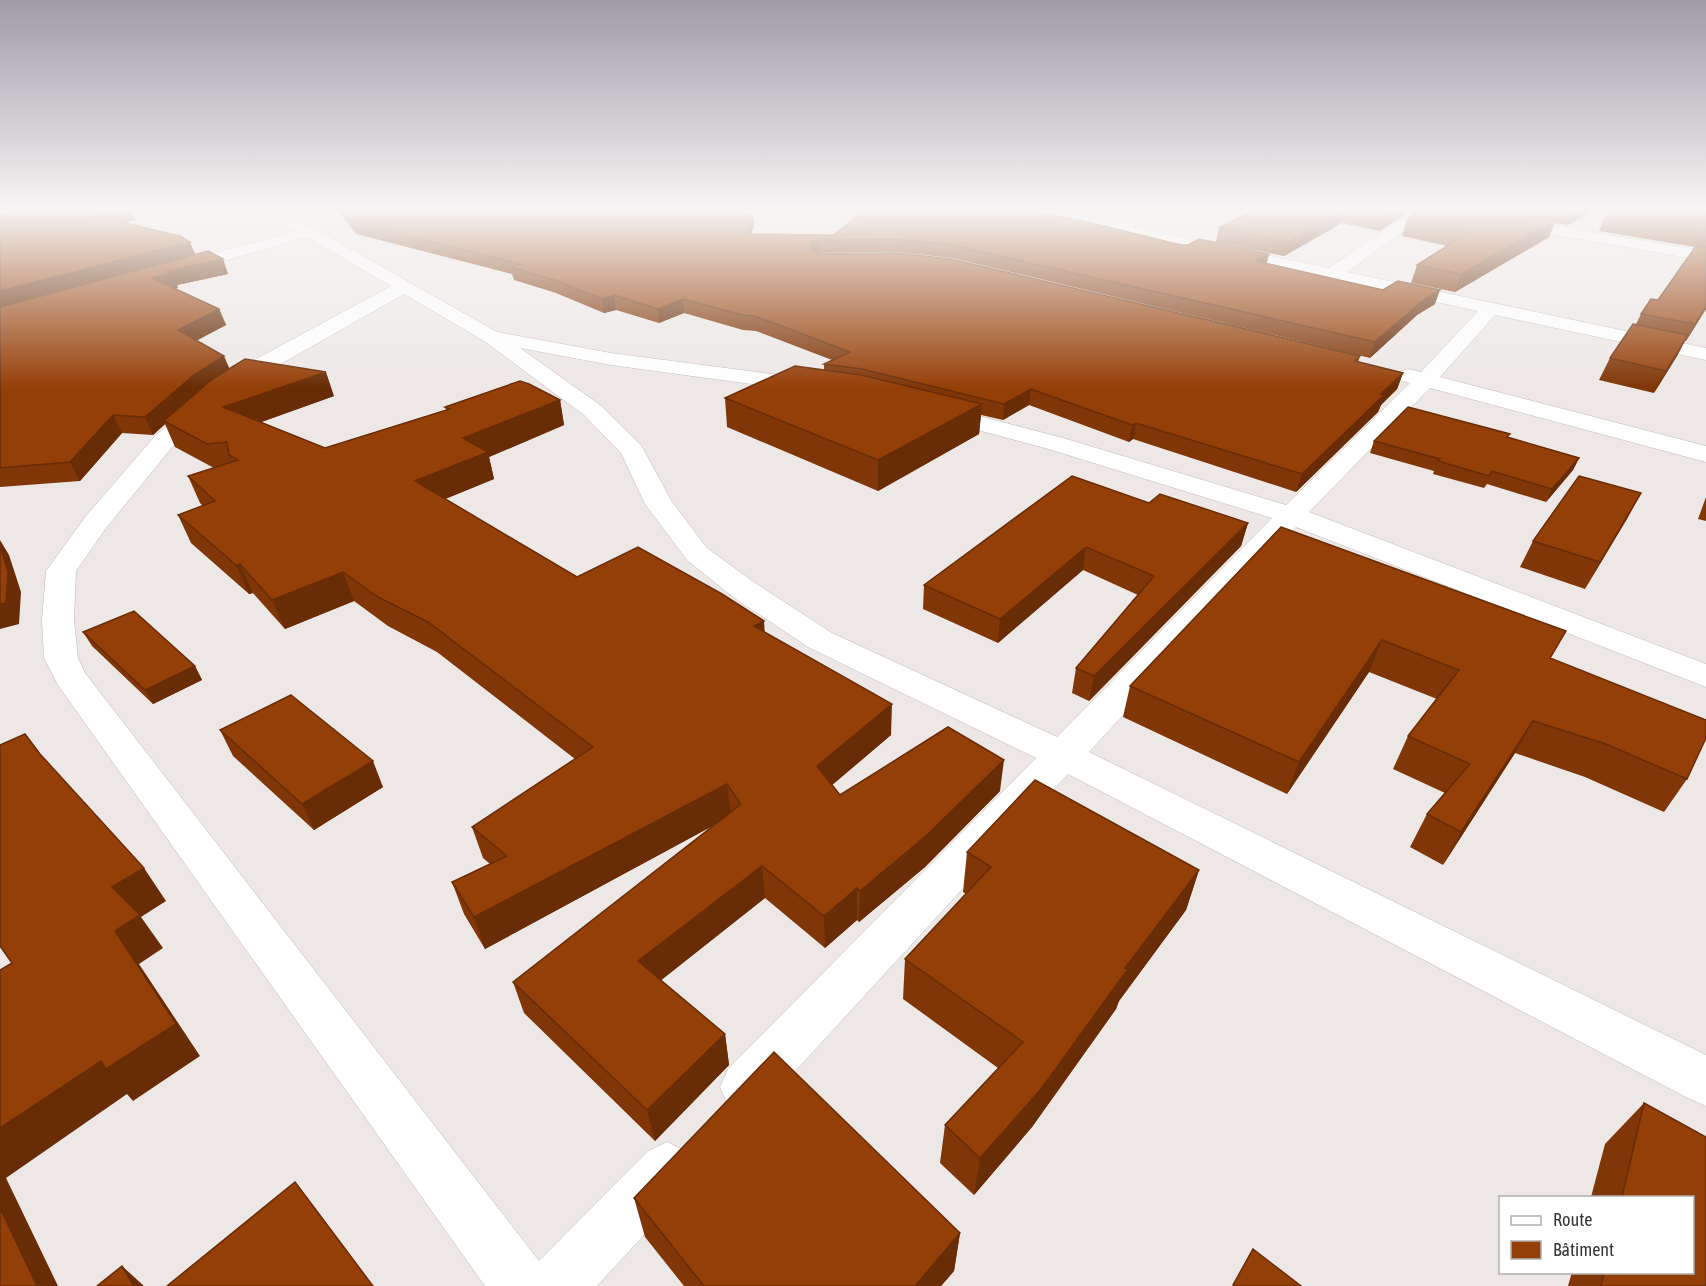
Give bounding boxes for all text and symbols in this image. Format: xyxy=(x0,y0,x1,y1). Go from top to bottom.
legend xyxy=(1499,1196,1694,1274)
text: Route xyxy=(1553,1209,1592,1230)
text: Bâtiment xyxy=(1553,1239,1614,1260)

